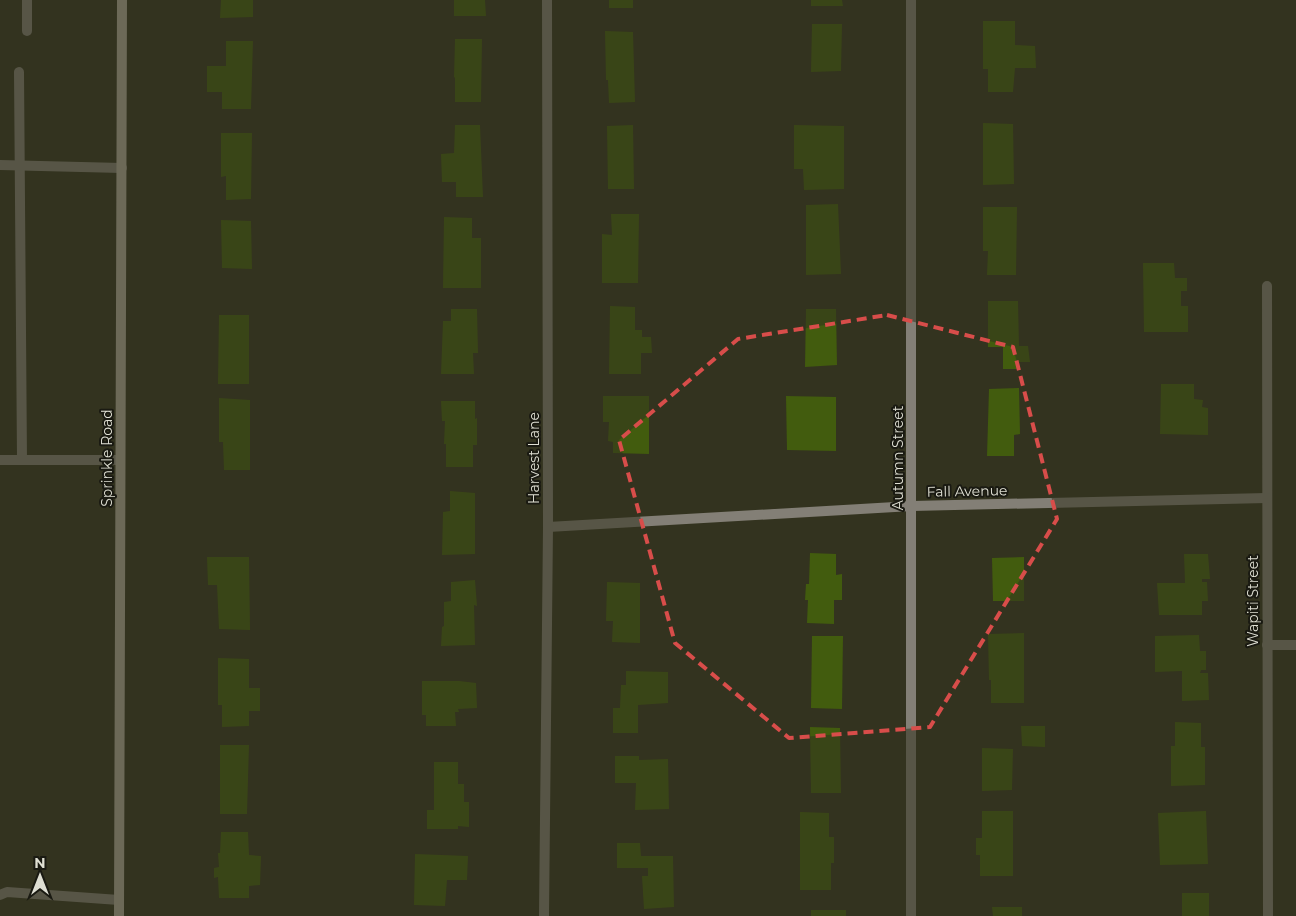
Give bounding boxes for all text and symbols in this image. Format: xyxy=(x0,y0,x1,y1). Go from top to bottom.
street label: Autumn Street xyxy=(889,405,907,510)
street label: Sprinkle Road xyxy=(98,409,116,507)
street label: Harvest Lane xyxy=(525,412,543,504)
street label: Fall Avenue xyxy=(926,481,1008,501)
street label: Wapiti Street xyxy=(1244,555,1262,647)
north arrow xyxy=(15,851,65,901)
text: N xyxy=(34,854,46,872)

